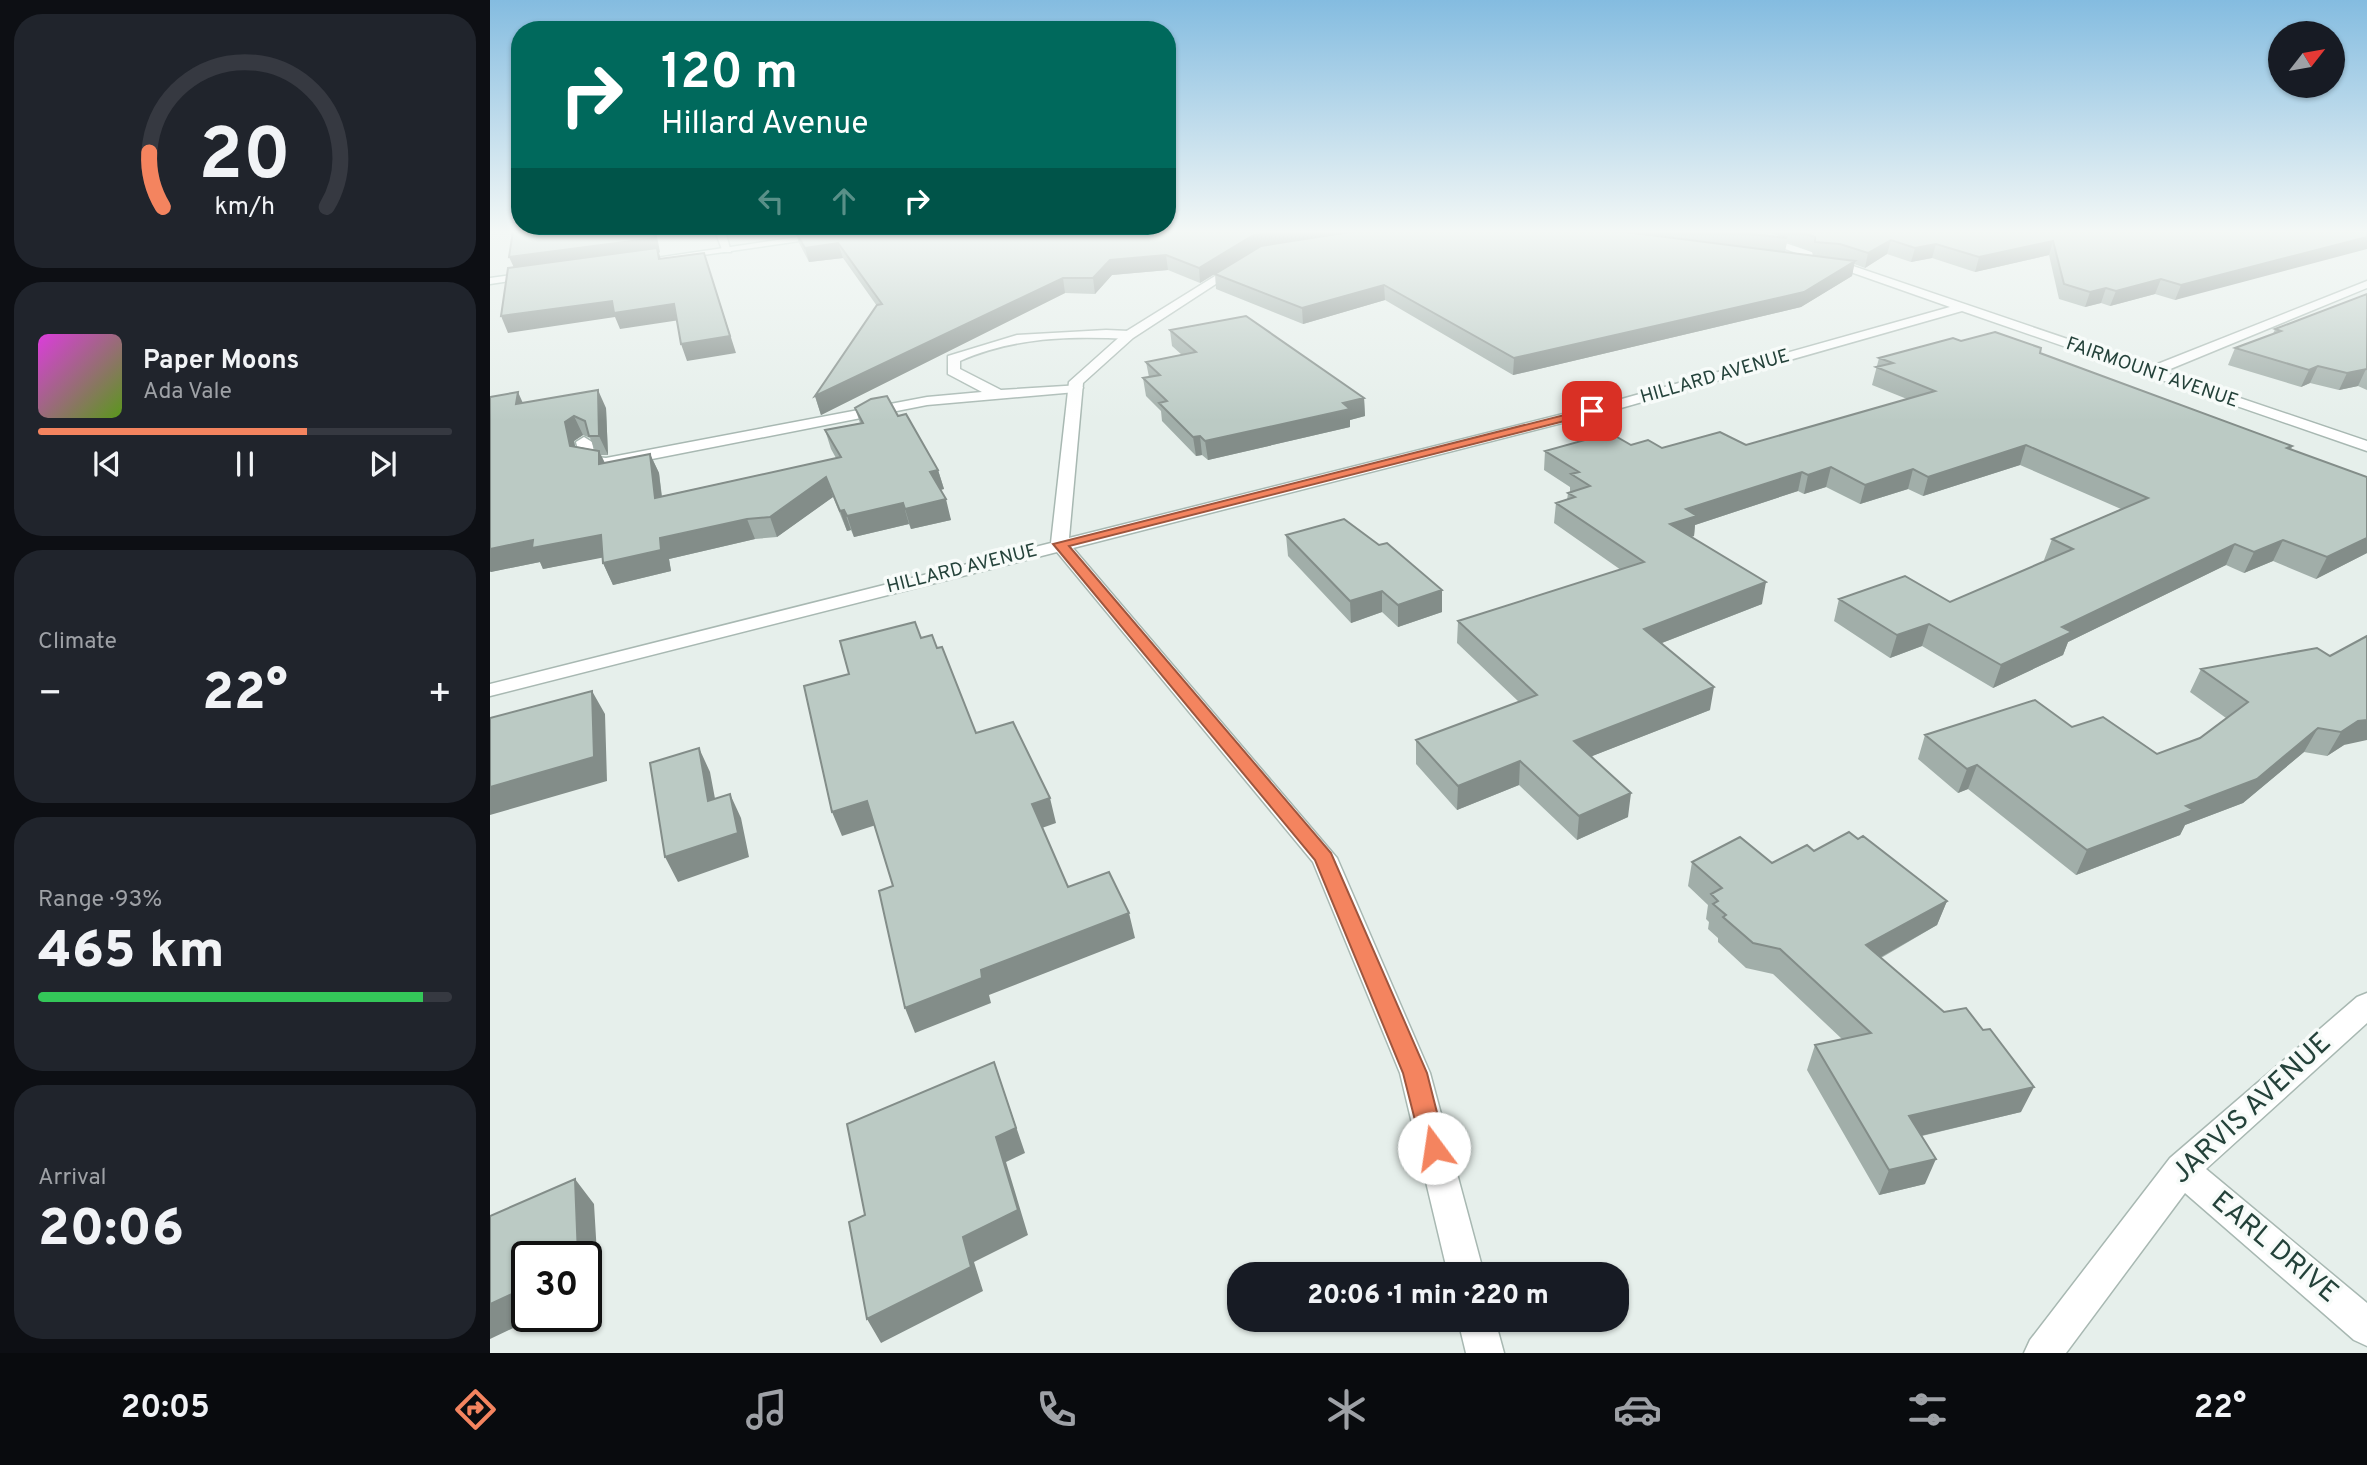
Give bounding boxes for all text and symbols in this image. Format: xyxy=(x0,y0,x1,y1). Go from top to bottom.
north arrow xyxy=(2268,21,2345,98)
map controls xyxy=(2268,21,2345,98)
text: 120 m xyxy=(661,44,798,106)
icon: right xyxy=(546,49,637,140)
text: Hillard Avenue xyxy=(661,105,868,145)
text: 20 xyxy=(199,113,291,205)
icon: left xyxy=(752,182,790,220)
icon: ahead xyxy=(825,182,863,220)
icon: right xyxy=(898,182,936,220)
text: km/h xyxy=(215,192,275,224)
street label: FAIRMOUNT AVENUE xyxy=(2063,332,2241,414)
street label: HILLARD AVENUE xyxy=(1638,344,1792,410)
text: Paper Moons xyxy=(143,345,299,378)
text: Ada Vale xyxy=(143,378,232,407)
pin xyxy=(1562,381,1622,441)
icon: arrive xyxy=(1573,392,1611,430)
icon: previous xyxy=(88,445,126,483)
icon: pause xyxy=(226,445,264,483)
icon: next xyxy=(364,445,402,483)
street label: HILLARD AVENUE xyxy=(884,539,1040,599)
text: Climate xyxy=(38,628,117,657)
text: 22° xyxy=(202,662,288,728)
text: − xyxy=(38,671,63,720)
text: + xyxy=(427,671,452,720)
text: Range · 93% xyxy=(38,886,162,915)
text: 465 km xyxy=(38,920,225,986)
street label: JARVIS AVENUE xyxy=(2165,1026,2339,1192)
position arrow xyxy=(1397,1111,1471,1185)
text: Arrival xyxy=(38,1164,107,1193)
street label: EARL DRIVE xyxy=(2203,1184,2345,1312)
text: 20:06 xyxy=(38,1198,184,1264)
speed limit sign: 30 xyxy=(511,1241,602,1332)
text: 20:06 · 1 min · 220 m xyxy=(1307,1280,1549,1313)
icon: directions xyxy=(451,1385,500,1434)
icon: music xyxy=(742,1385,791,1434)
icon: phone xyxy=(1032,1385,1081,1434)
icon: climate xyxy=(1322,1385,1371,1434)
icon: car xyxy=(1613,1385,1662,1434)
icon: filters xyxy=(1903,1385,1952,1434)
text: 20:05 xyxy=(121,1389,210,1429)
text: 22° xyxy=(2194,1389,2246,1429)

